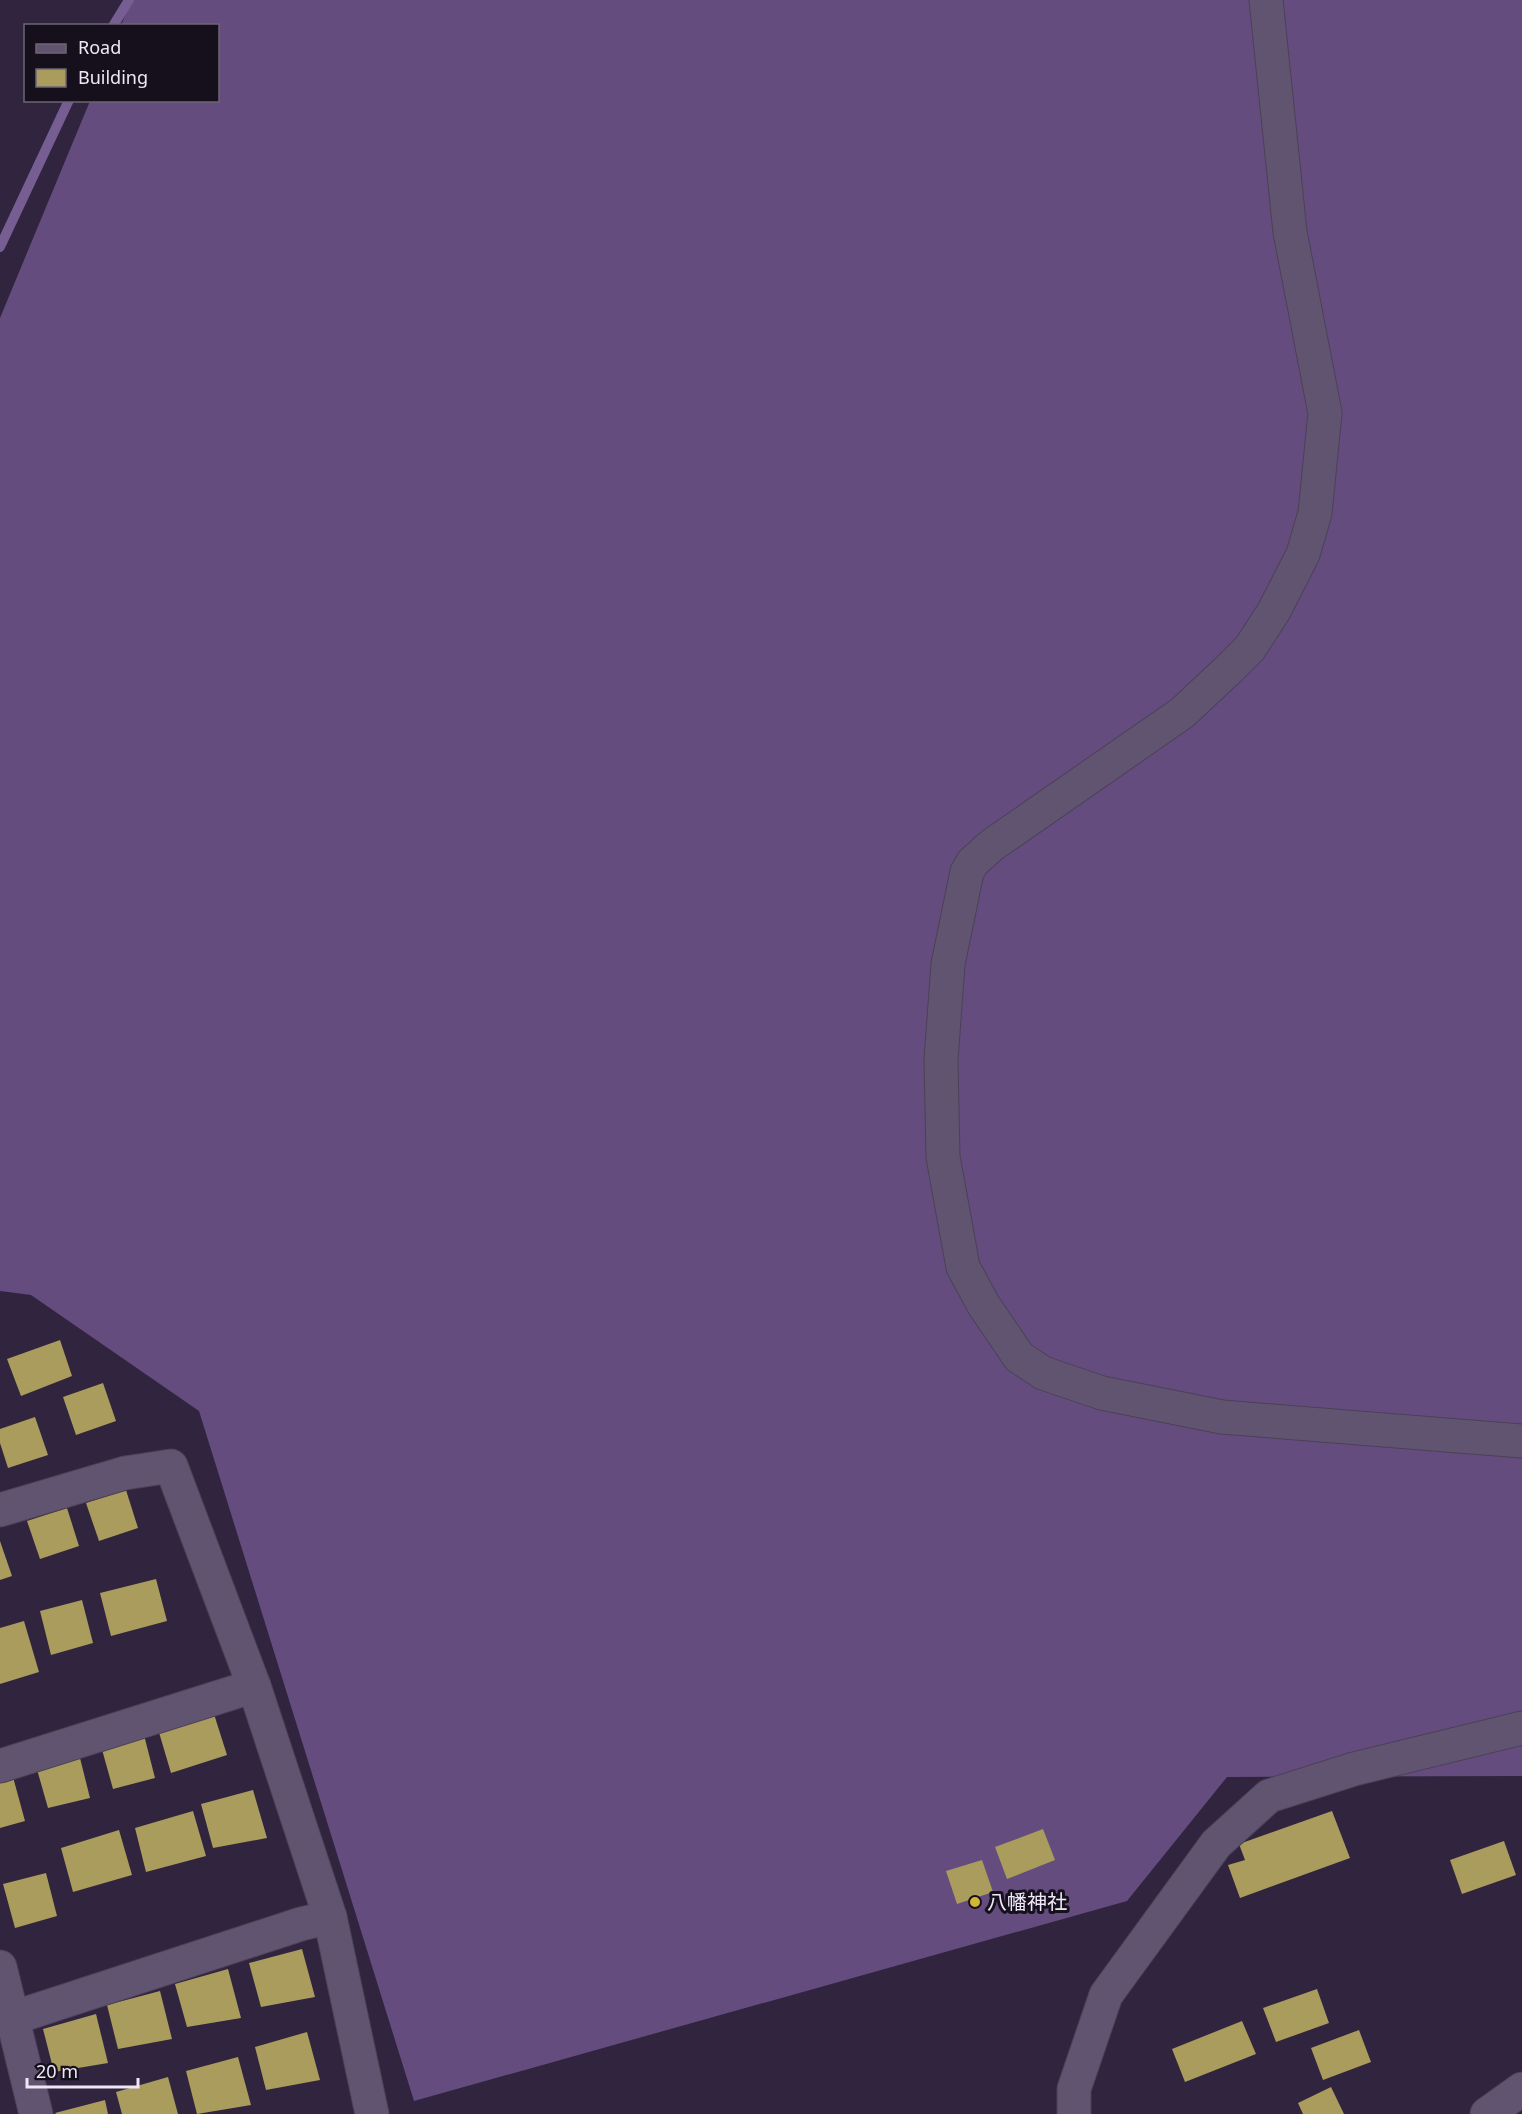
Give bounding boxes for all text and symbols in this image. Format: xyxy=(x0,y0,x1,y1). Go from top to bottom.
legend xyxy=(24,24,219,102)
text: Road xyxy=(78,35,121,59)
text: Building xyxy=(78,65,148,89)
place label: 八幡神社 xyxy=(987,1888,1067,1915)
marker: 八幡神社 xyxy=(968,1895,982,1909)
scale bar xyxy=(27,2051,138,2089)
text: 20 m xyxy=(36,2059,78,2083)

